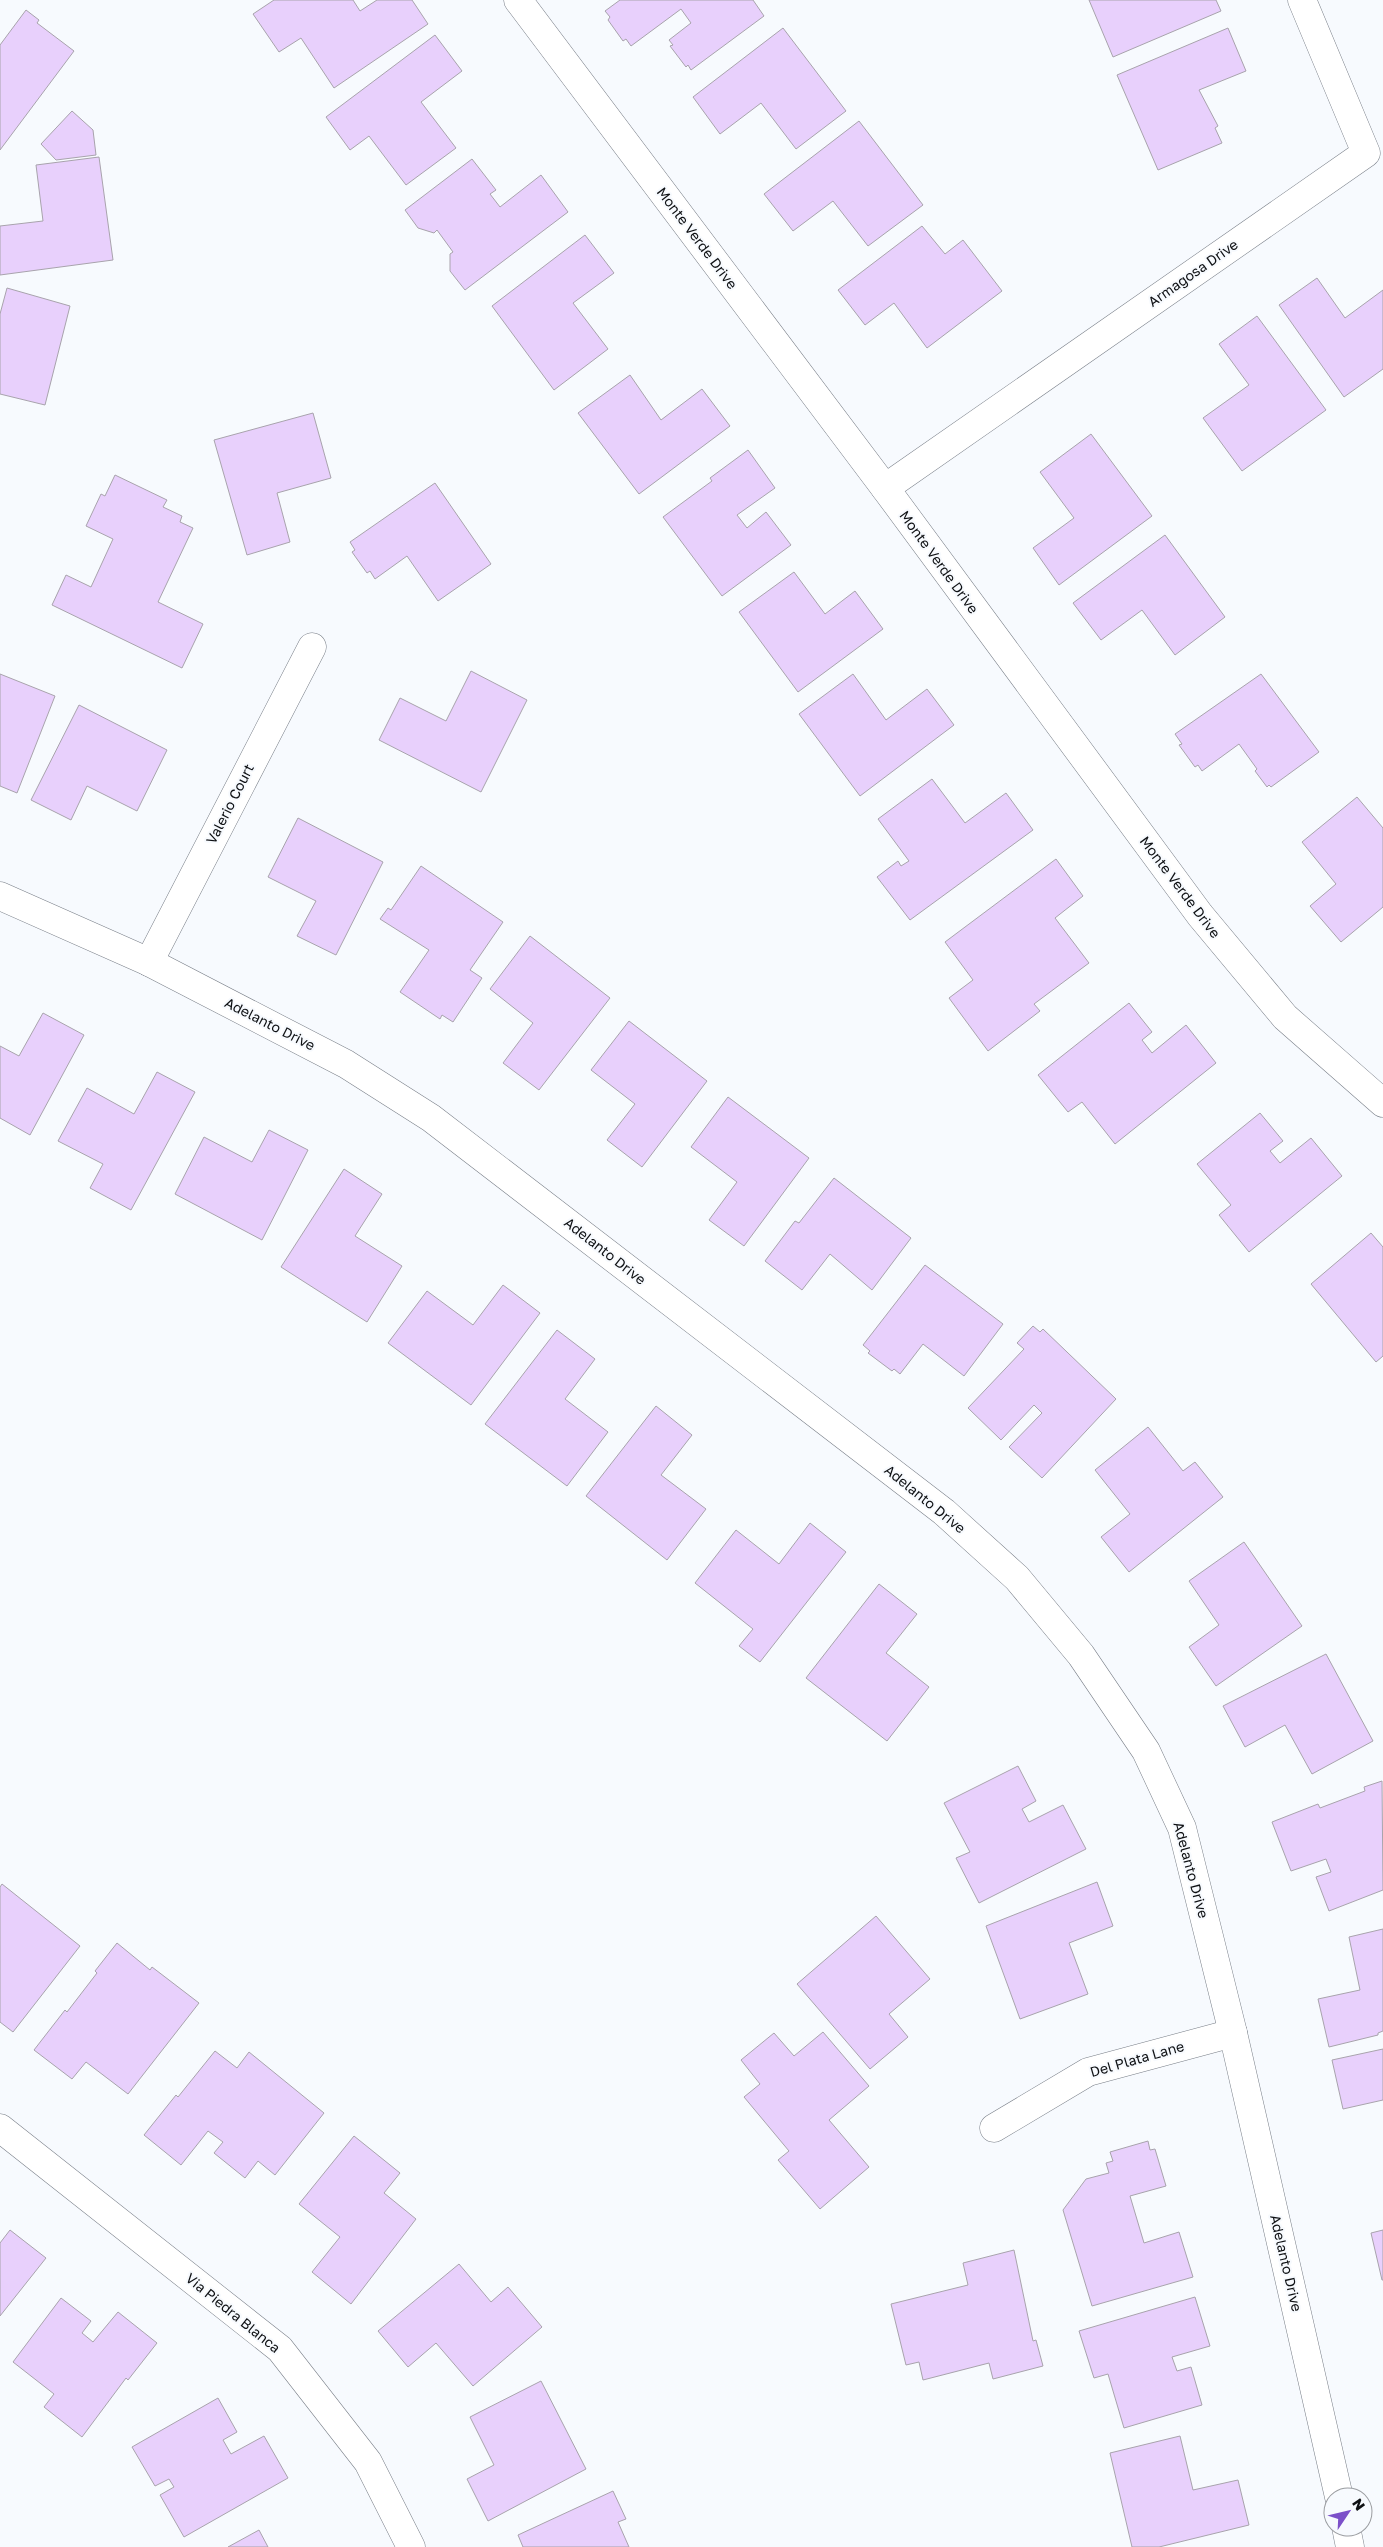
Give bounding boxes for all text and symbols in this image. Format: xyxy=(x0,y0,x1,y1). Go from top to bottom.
street label: Monte Verde Drive xyxy=(654,183,741,292)
street label: Armagosa Drive xyxy=(1145,235,1241,310)
street label: Monte Verde Drive xyxy=(896,507,982,616)
street label: Valerio Court xyxy=(202,761,257,847)
street label: Monte Verde Drive xyxy=(1137,832,1224,941)
street label: Adelanto Drive xyxy=(222,994,318,1054)
street label: Adelanto Drive xyxy=(561,1213,650,1288)
street label: Adelanto Drive xyxy=(881,1461,969,1536)
street label: Adelanto Drive xyxy=(1170,1820,1213,1920)
street label: Del Plata Lane xyxy=(1088,2037,1186,2080)
street label: Adelanto Drive xyxy=(1267,2213,1306,2313)
street label: Via Piedra Blanca xyxy=(183,2269,284,2356)
north arrow xyxy=(1323,2487,1373,2537)
text: N xyxy=(1349,2495,1369,2513)

